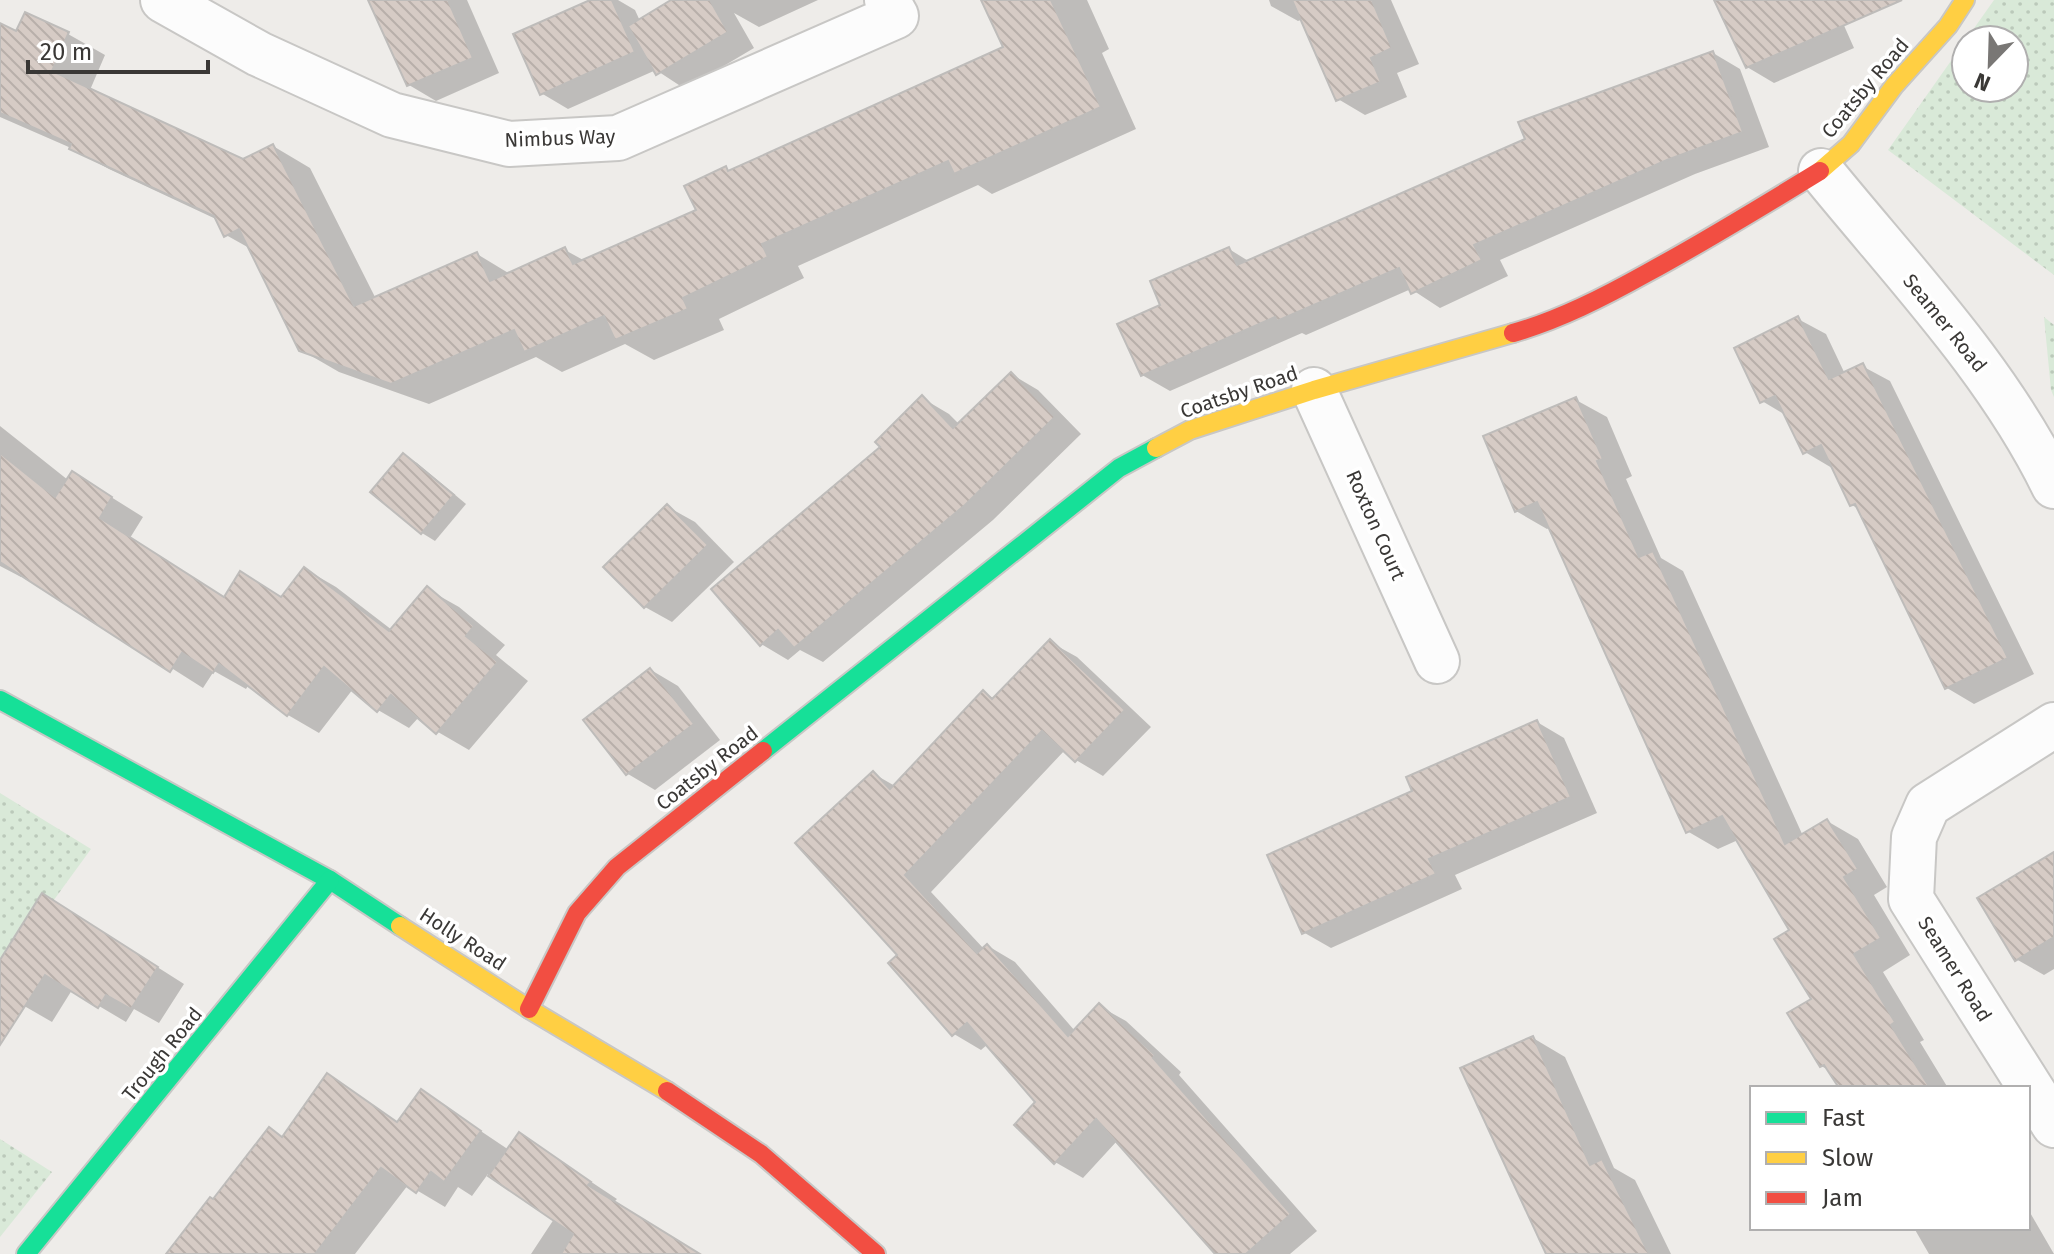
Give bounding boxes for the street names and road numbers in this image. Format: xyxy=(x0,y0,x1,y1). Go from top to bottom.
street label: Coatsby Road xyxy=(1816,33,1914,143)
street label: Nimbus Way xyxy=(504,124,616,152)
street label: Seamer Road xyxy=(1898,269,1992,377)
street label: Coatsby Road xyxy=(1177,361,1301,423)
street label: Roxton Court xyxy=(1341,466,1411,584)
street label: Coatsby Road xyxy=(651,721,763,815)
street label: Holly Road xyxy=(415,902,511,976)
street label: Seamer Road xyxy=(1913,912,1997,1026)
street label: Trough Road xyxy=(117,1002,207,1106)

